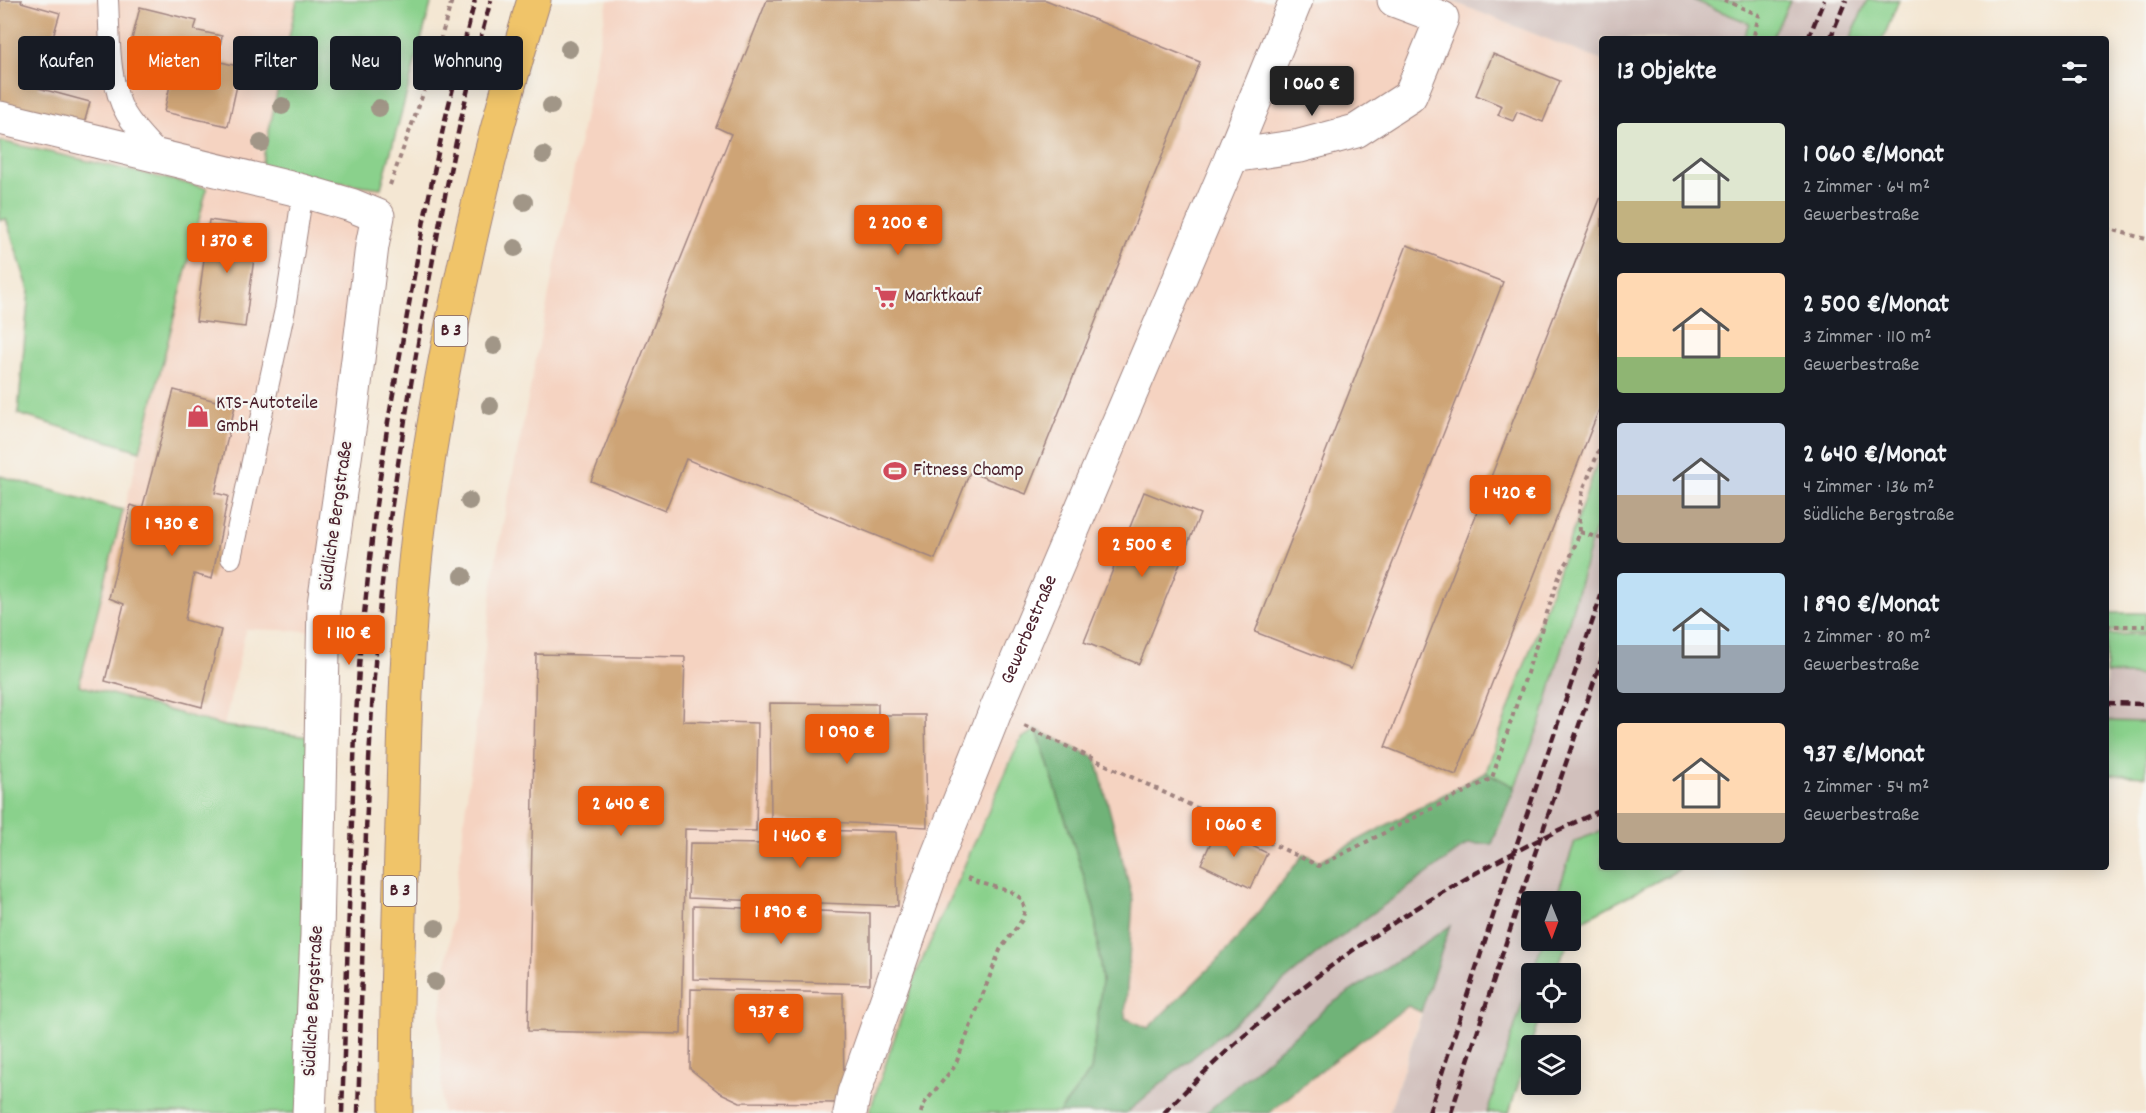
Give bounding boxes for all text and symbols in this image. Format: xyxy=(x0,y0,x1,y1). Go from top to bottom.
chip: Kaufen xyxy=(18,36,115,90)
chip: Mieten xyxy=(127,36,221,90)
chip: Filter xyxy=(233,36,318,90)
chip: Neu xyxy=(330,36,401,90)
chip: Wohnung xyxy=(413,36,523,90)
text: 13 Objekte xyxy=(1617,54,1716,91)
icon: filters xyxy=(2058,56,2091,89)
pin: 1 060 € xyxy=(1257,66,1367,117)
text: 1 060 € xyxy=(1284,71,1340,99)
text: 1 060 €/Monat xyxy=(1803,137,1944,174)
icon: home xyxy=(1665,147,1737,219)
text: 2 Zimmer · 64 m² xyxy=(1803,174,1930,202)
text: Gewerbestraße xyxy=(1803,202,1919,230)
pin: 2 200 € xyxy=(843,205,953,256)
text: 2 200 € xyxy=(868,210,928,238)
pin: 1 370 € xyxy=(172,223,282,274)
text: 1 370 € xyxy=(201,228,253,256)
place label: Marktkauf xyxy=(904,283,982,311)
supermarket icon: Marktkauf xyxy=(873,284,899,310)
text: 2 500 €/Monat xyxy=(1803,287,1949,324)
icon: home xyxy=(1665,297,1737,369)
road number: B 3 xyxy=(434,316,468,346)
text: 3 Zimmer · 110 m² xyxy=(1803,324,1932,352)
text: Gewerbestraße xyxy=(1803,352,1919,380)
place label: KTS-Autoteile GmbH xyxy=(216,390,318,441)
shop icon: KTS-Autoteile GmbH xyxy=(185,403,211,429)
text: 2 640 €/Monat xyxy=(1803,437,1947,474)
street label: Südliche Bergstraße xyxy=(313,439,361,593)
icon: home xyxy=(1665,447,1737,519)
place label: Fitness Champ xyxy=(913,457,1024,485)
sports icon: Fitness Champ xyxy=(882,458,908,484)
text: 4 Zimmer · 136 m² xyxy=(1803,474,1934,502)
pin: 1 420 € xyxy=(1455,475,1565,526)
text: 1 420 € xyxy=(1484,480,1536,508)
text: Südliche Bergstraße xyxy=(1803,502,1954,530)
pin: 1 930 € xyxy=(117,506,227,557)
text: 1 930 € xyxy=(145,511,199,539)
pin: 2 500 € xyxy=(1087,527,1197,578)
text: 2 500 € xyxy=(1112,532,1172,560)
street label: Gewerbestraße xyxy=(994,571,1066,689)
text: 1 890 €/Monat xyxy=(1803,587,1940,624)
icon: home xyxy=(1665,597,1737,669)
pin: 1 110 € xyxy=(294,615,404,666)
text: 1 110 € xyxy=(327,620,371,648)
text: 2 Zimmer · 80 m² xyxy=(1803,624,1931,652)
text: Gewerbestraße xyxy=(1803,652,1919,680)
pin: 1 090 € xyxy=(792,714,902,765)
text: 1 090 € xyxy=(819,719,875,747)
text: 937 €/Monat xyxy=(1803,737,1925,774)
icon: home xyxy=(1665,747,1737,819)
text: 2 Zimmer · 54 m² xyxy=(1803,774,1929,802)
pin: 2 640 € xyxy=(566,786,676,837)
text: 2 640 € xyxy=(592,791,650,819)
text: Gewerbestraße xyxy=(1803,802,1919,830)
pin: 1 060 € xyxy=(1179,807,1289,858)
text: 1 060 € xyxy=(1206,812,1262,840)
pin: 1 460 € xyxy=(745,818,855,869)
text: 1 460 € xyxy=(773,823,827,851)
road number: B 3 xyxy=(384,876,416,906)
north arrow xyxy=(1521,891,1581,951)
map controls xyxy=(1521,891,1581,1095)
pin: 1 890 € xyxy=(726,894,836,945)
text: 1 890 € xyxy=(755,899,807,927)
street label: Südliche Bergstraße xyxy=(296,925,332,1077)
button: locate xyxy=(1521,963,1581,1023)
pin: 937 € xyxy=(727,994,811,1045)
text: 937 € xyxy=(748,999,790,1027)
button: layers xyxy=(1521,1035,1581,1095)

